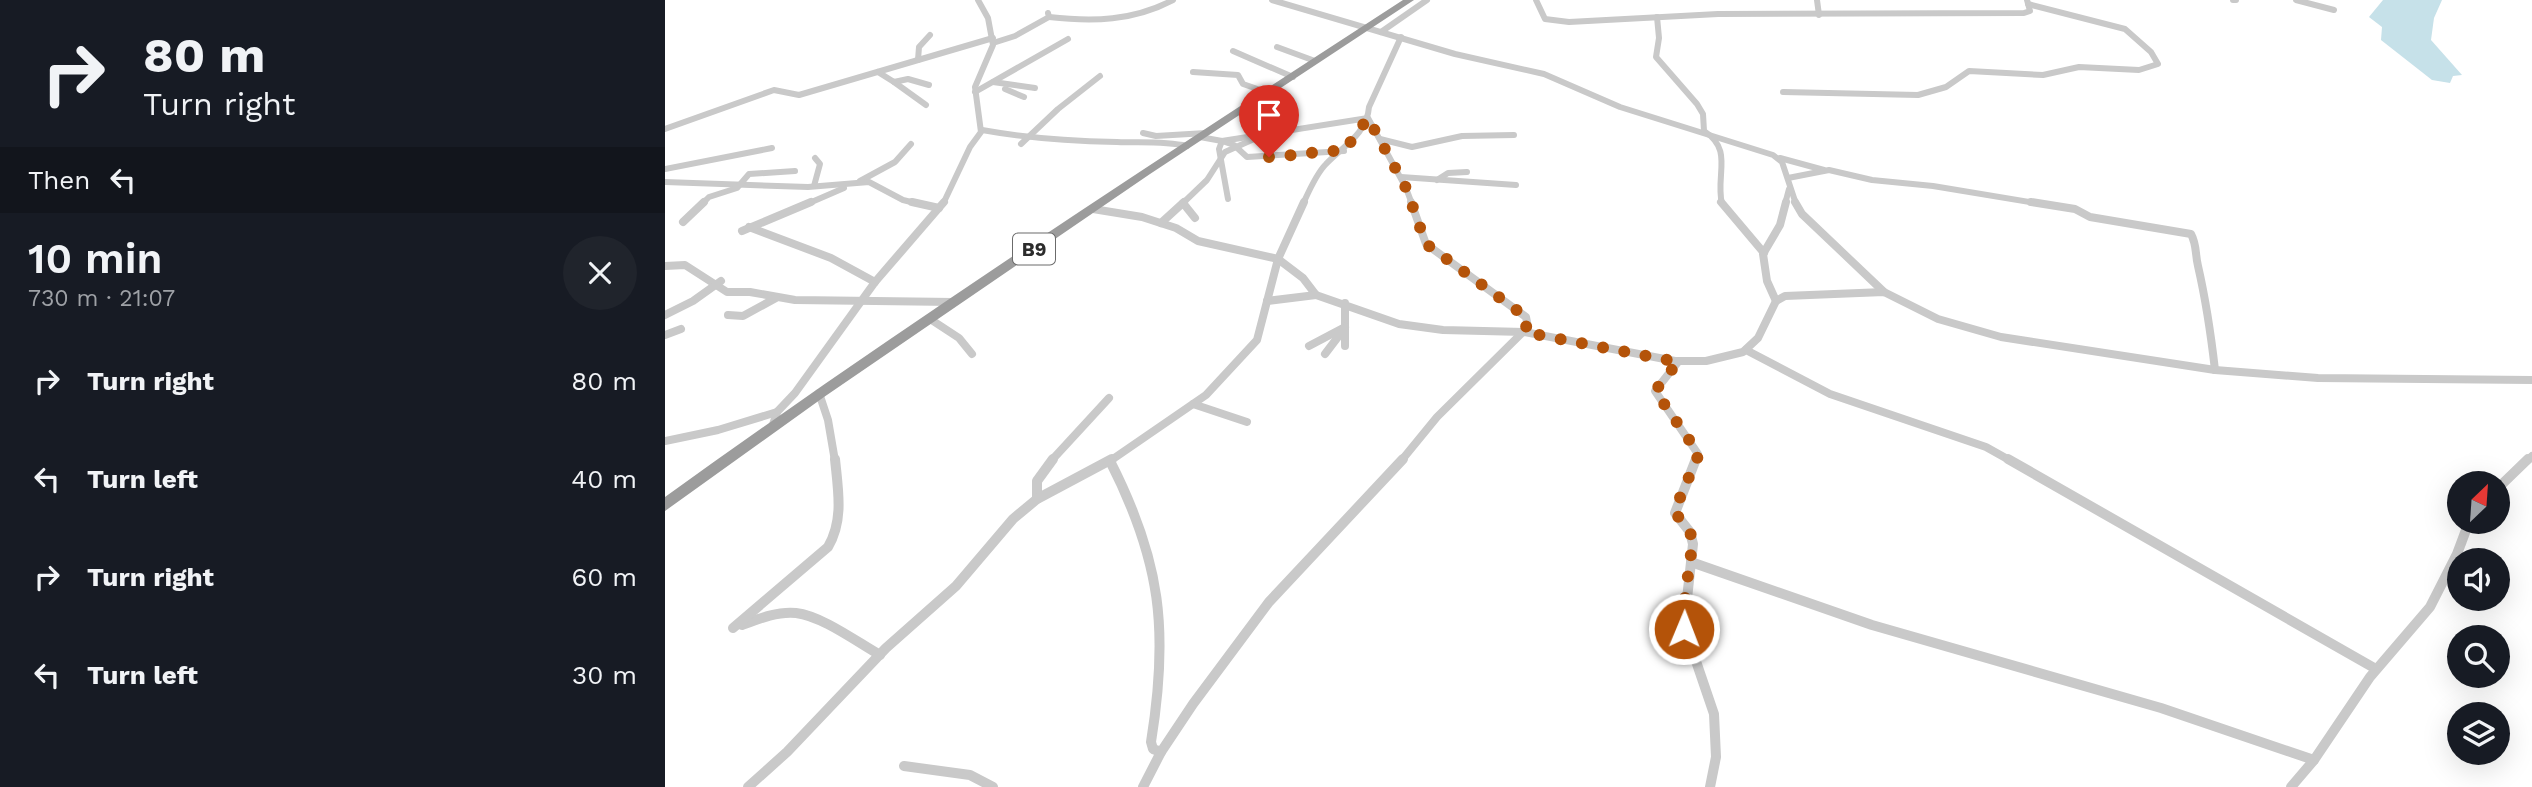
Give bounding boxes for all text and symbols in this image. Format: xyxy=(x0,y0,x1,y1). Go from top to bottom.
text: 80 m xyxy=(143,26,265,84)
icon: right xyxy=(28,28,119,119)
text: Turn right xyxy=(143,85,295,123)
pin xyxy=(1239,85,1299,157)
icon: arrive xyxy=(1250,96,1288,134)
icon: left xyxy=(104,161,142,199)
text: Then xyxy=(28,165,90,195)
road number: B9 xyxy=(1013,233,1055,264)
text: 10 min xyxy=(28,234,163,283)
button: close xyxy=(563,236,637,310)
text: 730 m · 21:07 xyxy=(28,285,175,312)
icon: right xyxy=(28,362,66,400)
text: Turn right xyxy=(87,366,214,396)
text: 80 m xyxy=(571,366,637,396)
icon: left xyxy=(28,460,66,498)
text: Turn left xyxy=(87,464,198,494)
text: 40 m xyxy=(571,464,637,494)
north arrow xyxy=(2447,471,2509,534)
map controls xyxy=(2447,471,2510,765)
button: sound xyxy=(2447,548,2510,611)
icon: right xyxy=(28,558,66,596)
text: Turn right xyxy=(87,562,214,592)
text: 60 m xyxy=(571,562,637,592)
position arrow xyxy=(1647,592,1721,666)
button: search xyxy=(2447,625,2510,688)
icon: left xyxy=(28,656,66,694)
text: Turn left xyxy=(87,660,198,690)
text: 30 m xyxy=(572,660,637,690)
button: layers xyxy=(2447,702,2510,765)

